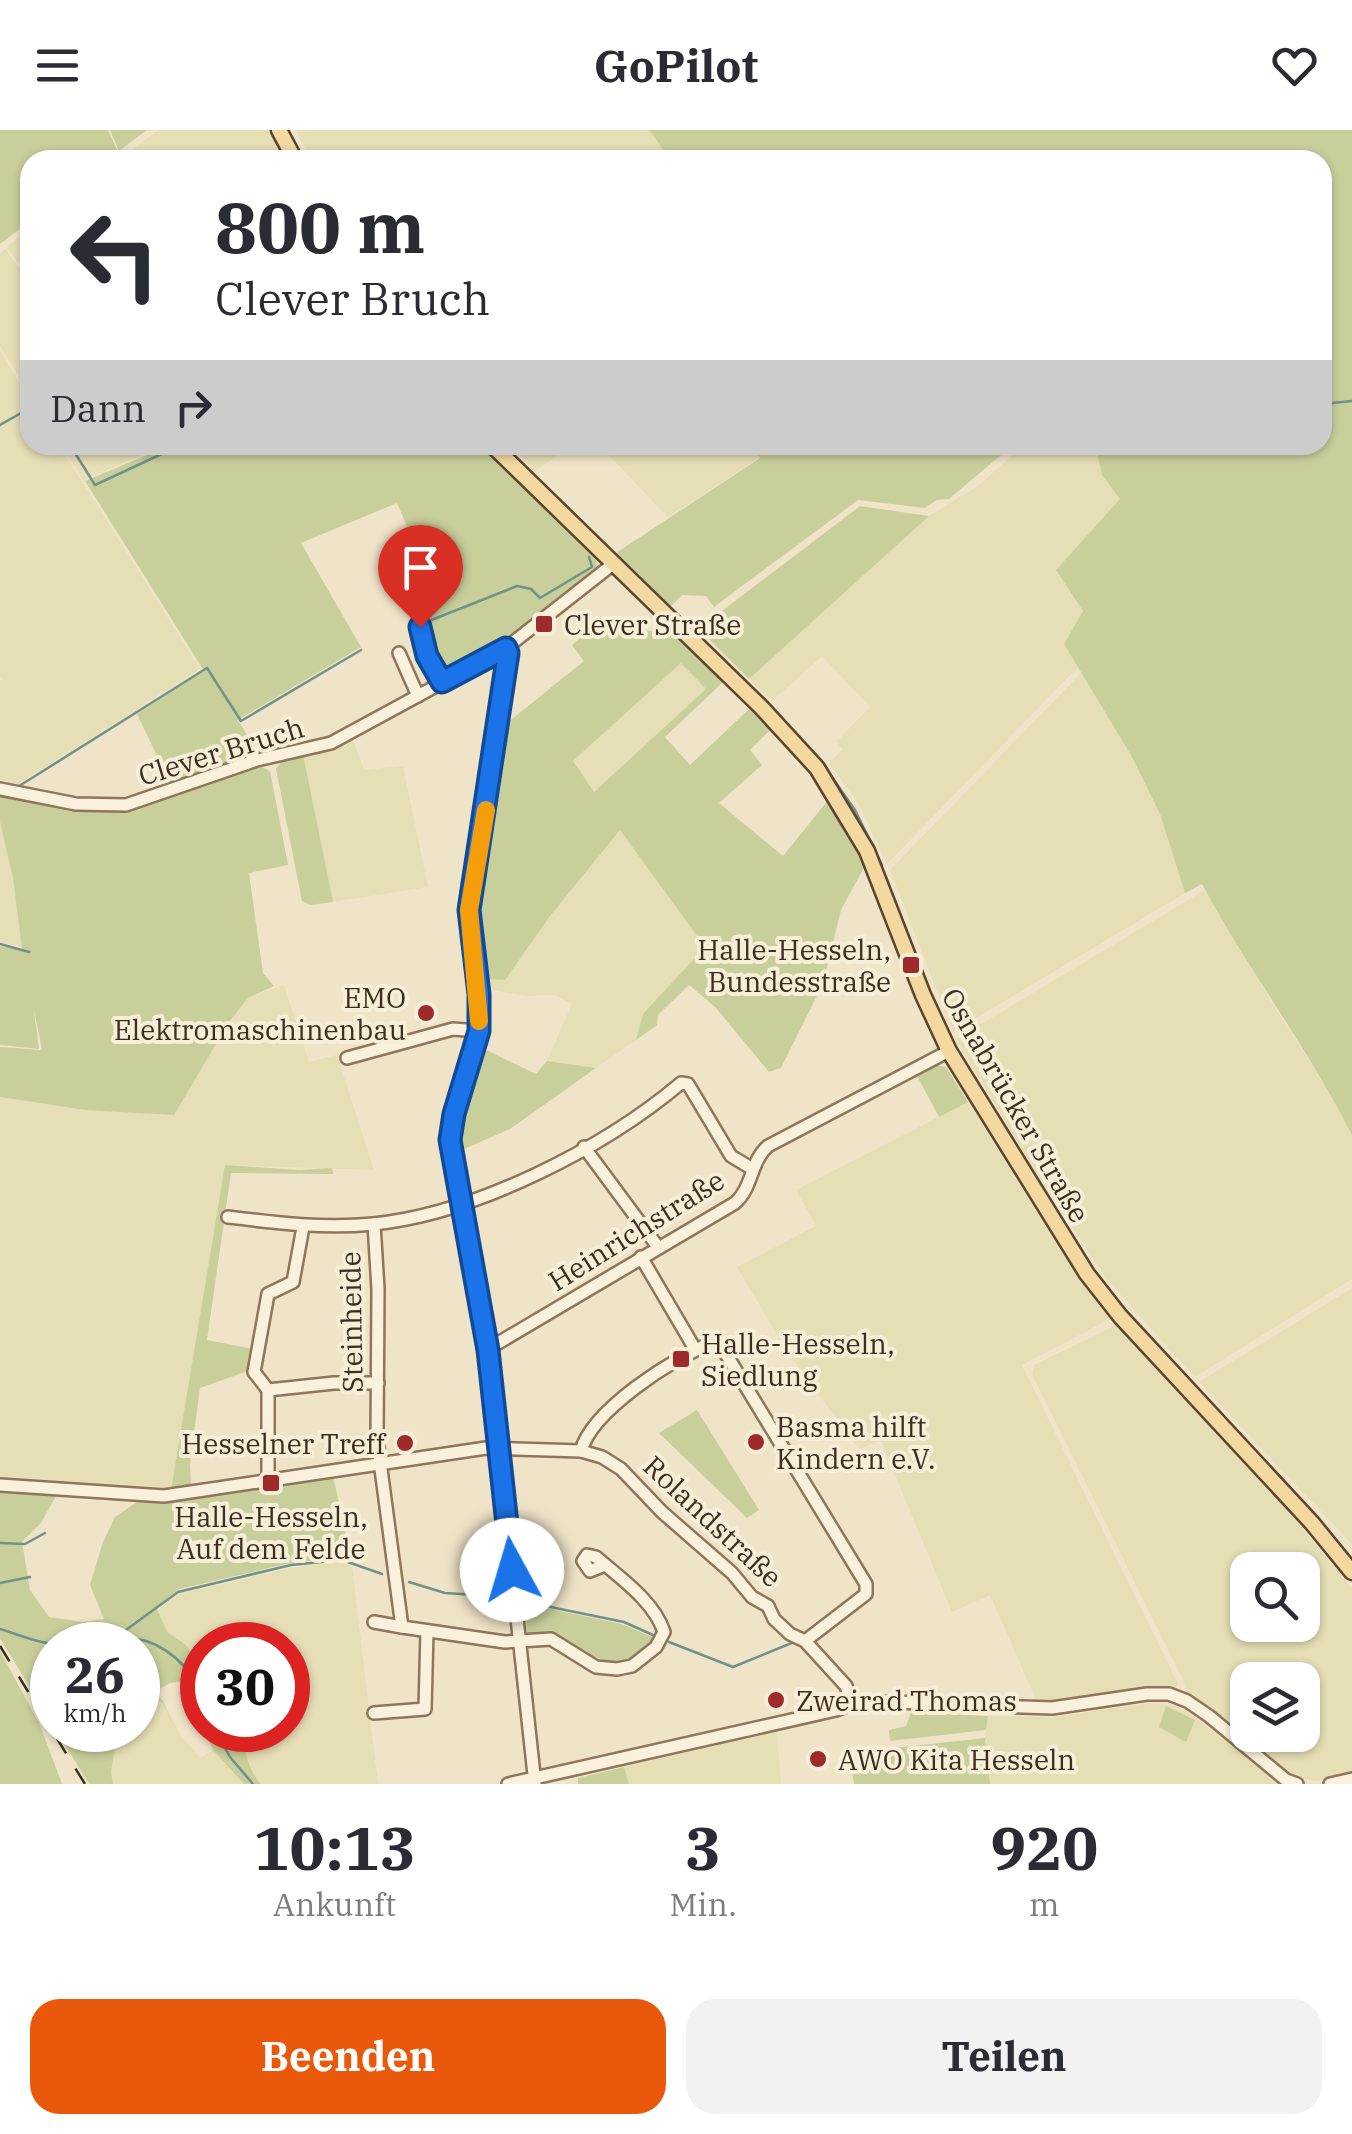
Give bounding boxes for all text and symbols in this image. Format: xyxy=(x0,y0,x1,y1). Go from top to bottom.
text: GoPilot xyxy=(594,36,758,94)
icon: menu xyxy=(30,38,85,93)
icon: heart xyxy=(1267,38,1322,93)
text: 800 m xyxy=(215,181,425,272)
icon: left xyxy=(50,190,180,320)
text: Clever Bruch xyxy=(215,269,490,327)
icon: right xyxy=(166,380,221,435)
text: Dann xyxy=(50,383,146,432)
pin xyxy=(378,525,463,628)
icon: arrive xyxy=(393,540,448,595)
place label: Clever Straße xyxy=(564,606,741,643)
marker: Clever Straße xyxy=(533,613,555,635)
street label: Clever Bruch xyxy=(134,708,308,794)
place label: Halle-Hesseln, Bundesstraße xyxy=(697,931,891,1000)
marker: Halle-Hesseln, Bundesstraße xyxy=(900,954,922,976)
place label: EMO Elektromaschinenbau xyxy=(114,979,406,1048)
street label: Osnabrücker Straße xyxy=(934,981,1098,1229)
marker: EMO Elektromaschinenbau xyxy=(415,1002,437,1024)
street label: Heinrichstraße xyxy=(541,1161,731,1299)
street label: Steinheide xyxy=(331,1251,371,1393)
place label: Halle-Hesseln, Siedlung xyxy=(701,1325,895,1394)
marker: Halle-Hesseln, Siedlung xyxy=(670,1348,692,1370)
place label: Basma hilft Kindern e.V. xyxy=(776,1408,935,1477)
place label: Hesselner Treff xyxy=(181,1425,387,1462)
marker: Basma hilft Kindern e.V. xyxy=(745,1431,767,1453)
marker: Hesselner Treff xyxy=(394,1432,416,1454)
street label: Rolandstraße xyxy=(636,1447,790,1595)
marker: Halle-Hesseln, Auf dem Felde xyxy=(260,1472,282,1494)
place label: Halle-Hesseln, Auf dem Felde xyxy=(174,1498,368,1567)
position arrow xyxy=(460,1518,564,1622)
map controls xyxy=(1230,1552,1320,1752)
button: search xyxy=(1230,1552,1320,1642)
speed limit sign: 30 xyxy=(180,1622,310,1752)
text: 26 xyxy=(65,1642,125,1707)
button: layers xyxy=(1230,1662,1320,1752)
place label: Zweirad Thomas xyxy=(796,1682,1017,1719)
marker: Zweirad Thomas xyxy=(765,1689,787,1711)
text: km/h xyxy=(63,1696,127,1729)
place label: AWO Kita Hesseln xyxy=(838,1741,1075,1778)
marker: AWO Kita Hesseln xyxy=(807,1748,829,1770)
text: 10:13 xyxy=(254,1808,416,1887)
text: 3 xyxy=(685,1808,721,1887)
text: 920 xyxy=(990,1808,1098,1887)
text: Ankunft xyxy=(273,1883,396,1925)
text: Min. xyxy=(669,1883,737,1925)
text: m xyxy=(1029,1883,1060,1925)
button: Beenden xyxy=(30,1999,666,2114)
button: Teilen xyxy=(686,1999,1322,2114)

